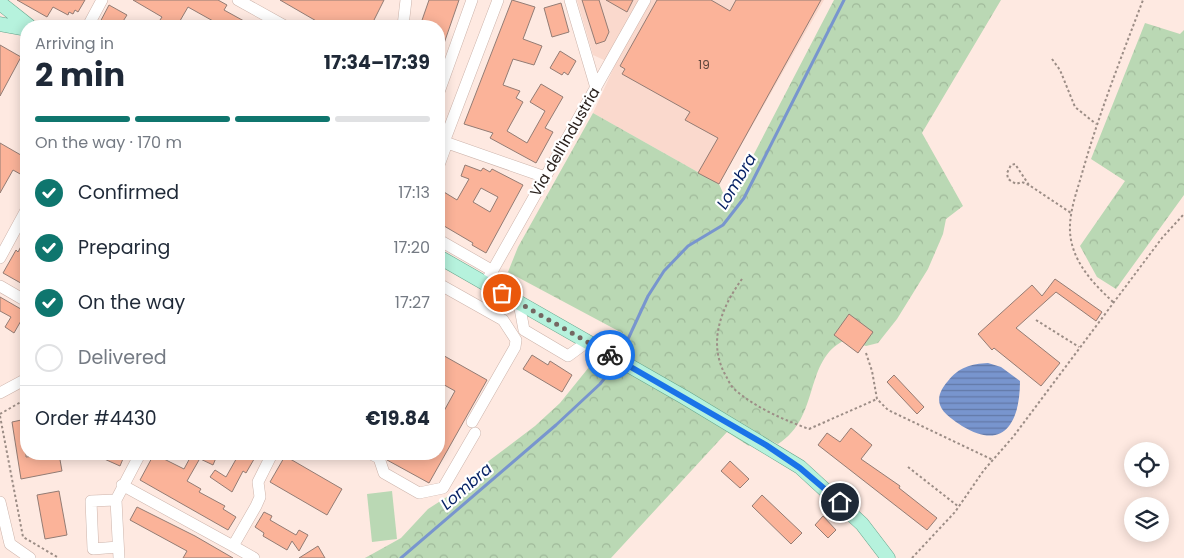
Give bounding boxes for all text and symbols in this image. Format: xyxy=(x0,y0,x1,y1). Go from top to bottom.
text: Arriving in xyxy=(35,32,114,55)
text: 17:34–17:39 xyxy=(324,49,430,76)
text: 2 min xyxy=(35,52,125,97)
house number: 19 xyxy=(698,56,710,73)
street label: Via dell'Industria xyxy=(525,83,604,200)
text: On the way · 170 m xyxy=(35,131,182,154)
water label: Lombra xyxy=(711,149,762,213)
icon: check xyxy=(35,179,63,207)
text: Confirmed xyxy=(78,179,179,206)
text: 17:13 xyxy=(398,181,430,204)
icon: check xyxy=(35,234,63,262)
text: Preparing xyxy=(78,234,170,261)
text: 17:20 xyxy=(393,236,430,259)
pin xyxy=(481,272,523,314)
icon: bag xyxy=(488,279,516,307)
icon: check xyxy=(35,289,63,317)
text: On the way xyxy=(78,289,185,316)
text: 17:27 xyxy=(395,291,430,314)
courier xyxy=(585,330,635,380)
icon: bike xyxy=(596,341,624,369)
text: Delivered xyxy=(78,344,167,371)
text: Order #4430 xyxy=(35,405,157,432)
text: €19.84 xyxy=(366,405,430,432)
map controls xyxy=(1124,442,1169,542)
button: locate xyxy=(1124,442,1169,487)
water label: Lombra xyxy=(436,457,497,515)
pin xyxy=(819,481,861,523)
icon: home xyxy=(826,488,854,516)
button: layers xyxy=(1124,497,1169,542)

